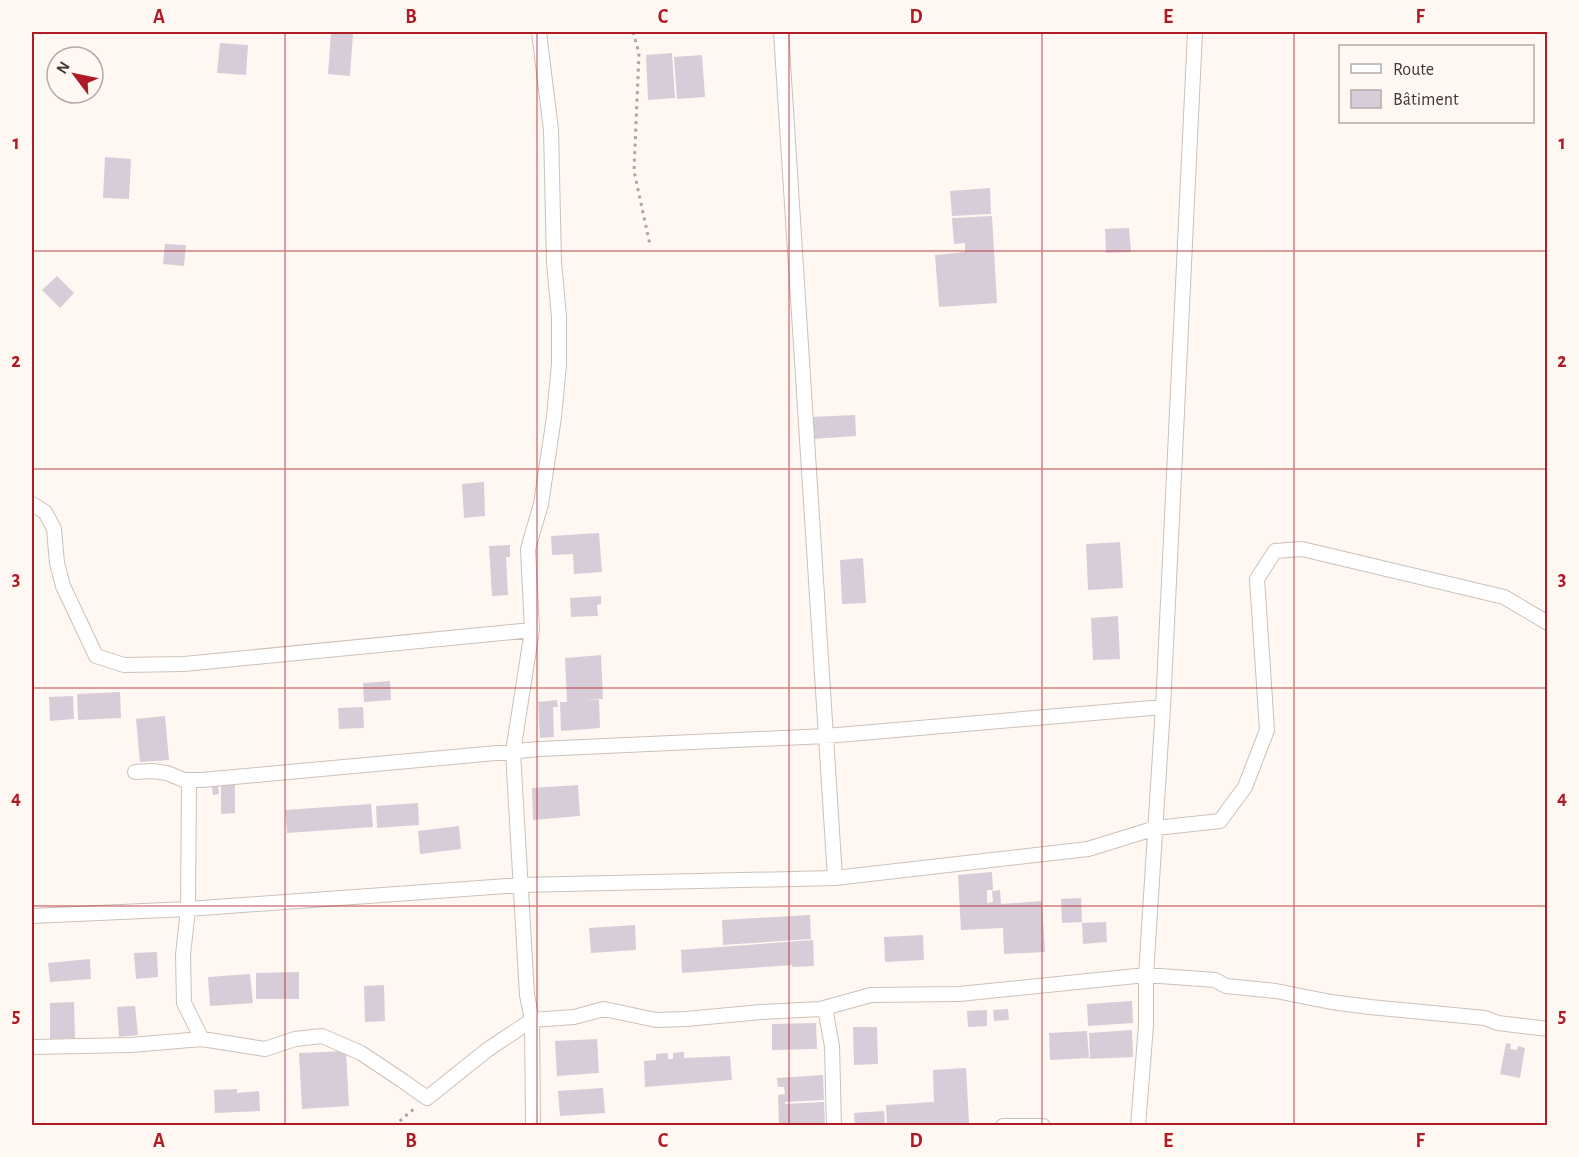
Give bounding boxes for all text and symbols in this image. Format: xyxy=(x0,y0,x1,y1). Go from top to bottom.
text: A xyxy=(153,7,165,27)
text: B xyxy=(405,7,417,27)
text: C xyxy=(658,7,669,27)
text: D xyxy=(909,7,923,27)
text: E xyxy=(1163,7,1173,27)
text: F xyxy=(1415,7,1425,27)
north arrow xyxy=(45,45,105,105)
legend xyxy=(1339,45,1534,123)
text: N xyxy=(53,59,73,77)
text: Route xyxy=(1393,61,1434,79)
text: Bâtiment xyxy=(1393,91,1459,109)
text: 1 xyxy=(12,133,20,153)
text: 1 xyxy=(1558,133,1566,153)
text: 2 xyxy=(11,351,21,371)
text: 2 xyxy=(1557,351,1567,371)
text: 3 xyxy=(12,569,20,589)
text: 3 xyxy=(1558,569,1566,589)
text: 4 xyxy=(11,788,21,808)
text: 4 xyxy=(1557,788,1567,808)
text: 5 xyxy=(12,1006,20,1026)
text: 5 xyxy=(1558,1006,1566,1026)
text: A xyxy=(153,1131,165,1151)
text: B xyxy=(405,1131,417,1151)
text: C xyxy=(658,1131,669,1151)
text: D xyxy=(909,1131,923,1151)
text: E xyxy=(1163,1131,1173,1151)
text: F xyxy=(1415,1131,1425,1151)

